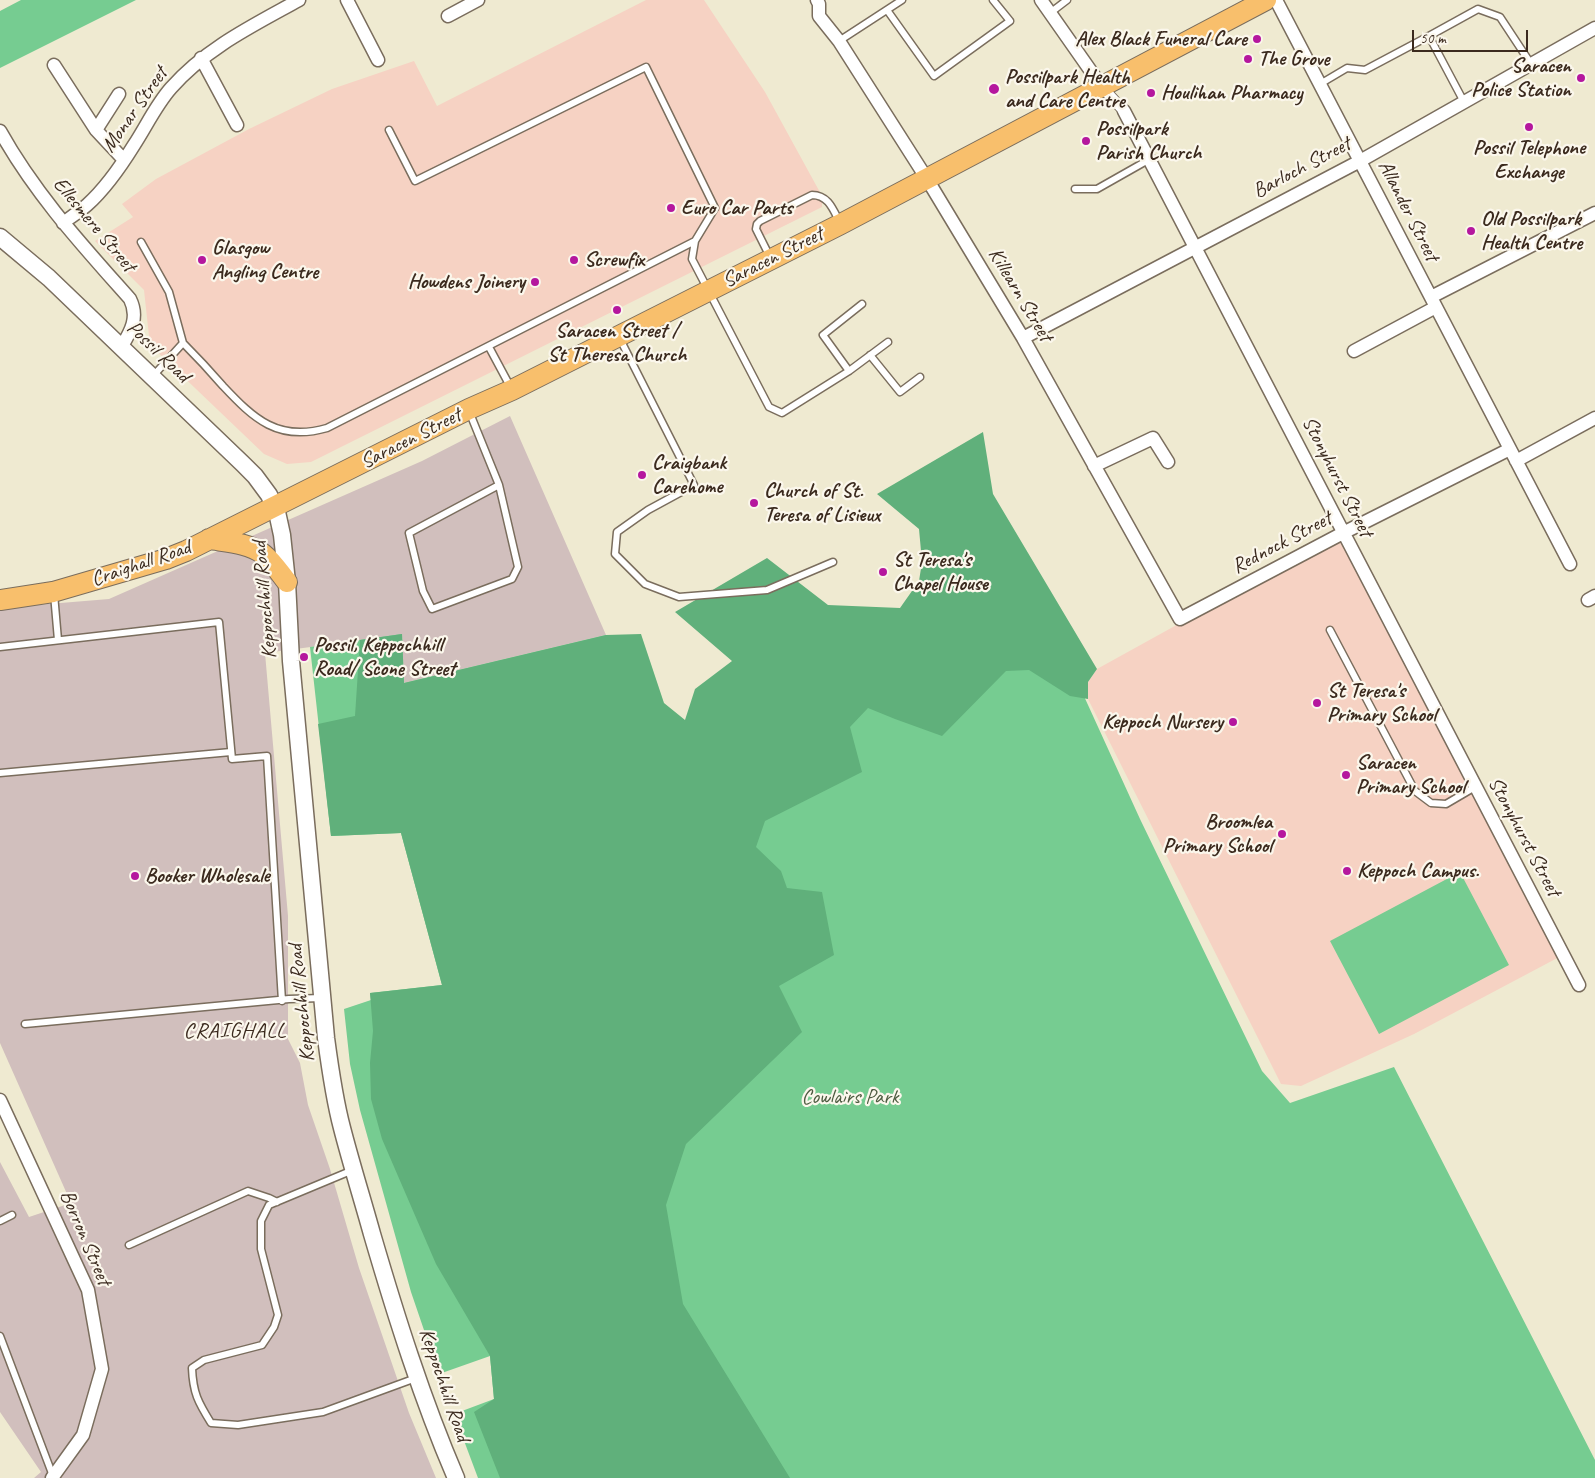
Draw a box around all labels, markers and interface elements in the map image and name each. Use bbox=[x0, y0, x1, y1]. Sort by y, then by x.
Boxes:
scale bar bbox=[1415, 20, 1531, 52]
place label: Alex Black Funeral Care bbox=[1075, 26, 1247, 52]
text: 50 m bbox=[1420, 29, 1446, 48]
marker: Alex Black Funeral Care bbox=[1251, 33, 1263, 45]
place label: The Grove bbox=[1258, 46, 1330, 72]
marker: The Grove bbox=[1242, 53, 1254, 65]
place label: Saracen Police Station bbox=[1471, 53, 1571, 103]
street label: Monar Street bbox=[96, 62, 174, 158]
place label: Possilpark Health and Care Centre bbox=[1005, 64, 1130, 114]
marker: Saracen Police Station bbox=[1575, 72, 1587, 84]
place label: Houlihan Pharmacy bbox=[1161, 80, 1302, 106]
marker: Possilpark Health and Care Centre bbox=[987, 82, 1001, 96]
marker: Houlihan Pharmacy bbox=[1145, 87, 1157, 99]
place label: Possilpark Parish Church bbox=[1096, 116, 1201, 166]
marker: Possil Telephone Exchange bbox=[1523, 121, 1535, 133]
street label: Barloch Street bbox=[1249, 132, 1355, 204]
marker: Possilpark Parish Church bbox=[1080, 135, 1092, 147]
place label: Possil Telephone Exchange bbox=[1473, 135, 1585, 185]
street label: Allander Street bbox=[1372, 156, 1444, 266]
street label: Ellesmere Street bbox=[47, 172, 141, 278]
place label: Euro Car Parts bbox=[681, 195, 792, 221]
marker: Euro Car Parts bbox=[665, 202, 677, 214]
place label: Old Possilpark Health Centre bbox=[1481, 206, 1582, 256]
street label: Saracen Street bbox=[718, 222, 828, 294]
marker: Old Possilpark Health Centre bbox=[1465, 225, 1477, 237]
place label: Glasgow Angling Centre bbox=[212, 235, 318, 285]
street label: Killearn Street bbox=[982, 244, 1058, 346]
place label: Screwfix bbox=[584, 247, 644, 273]
marker: Glasgow Angling Centre bbox=[196, 254, 208, 266]
marker: Screwfix bbox=[568, 254, 580, 266]
place label: Howdens Joinery bbox=[408, 269, 525, 295]
marker: Howdens Joinery bbox=[529, 276, 541, 288]
marker: Saracen Street / St Theresa Church bbox=[611, 304, 623, 316]
street label: Possil Road bbox=[121, 316, 195, 388]
place label: Saracen Street / St Theresa Church bbox=[548, 318, 686, 368]
street label: Saracen Street bbox=[356, 403, 466, 475]
street label: Stonyhurst Street bbox=[1296, 413, 1378, 541]
place label: Craigbank Carehome bbox=[652, 450, 726, 500]
marker: Craigbank Carehome bbox=[636, 469, 648, 481]
place label: Church of St. Teresa of Lisieux bbox=[764, 478, 880, 528]
marker: Church of St. Teresa of Lisieux bbox=[748, 497, 760, 509]
street label: Rednock Street bbox=[1228, 506, 1336, 580]
street label: Craighall Road bbox=[88, 535, 194, 593]
street label: Keppochhill Road bbox=[247, 540, 283, 660]
place label: St Teresa's Chapel House bbox=[893, 547, 988, 597]
marker: St Teresa's Chapel House bbox=[877, 566, 889, 578]
place label: Possil, Keppochhill Road/ Scone Street bbox=[314, 632, 455, 682]
marker: Possil, Keppochhill Road/ Scone Street bbox=[298, 651, 310, 663]
place label: St Teresa's Primary School bbox=[1327, 678, 1436, 728]
marker: St Teresa's Primary School bbox=[1311, 697, 1323, 709]
place label: Keppoch Nursery bbox=[1102, 709, 1223, 735]
marker: Keppoch Nursery bbox=[1227, 716, 1239, 728]
place label: Saracen Primary School bbox=[1356, 750, 1465, 800]
marker: Saracen Primary School bbox=[1340, 769, 1352, 781]
street label: Stonyhurst Street bbox=[1482, 773, 1566, 901]
place label: Broomlea Primary School bbox=[1163, 809, 1272, 859]
marker: Broomlea Primary School bbox=[1276, 828, 1288, 840]
place label: Keppoch Campus. bbox=[1357, 858, 1479, 884]
place label: Booker Wholesale bbox=[145, 863, 270, 889]
marker: Keppoch Campus. bbox=[1341, 865, 1353, 877]
marker: Booker Wholesale bbox=[129, 870, 141, 882]
street label: Keppochhill Road bbox=[283, 943, 321, 1063]
district label: CRAIGHALL bbox=[183, 1018, 287, 1044]
park label: Cowlairs Park bbox=[802, 1084, 898, 1110]
street label: Borron Street bbox=[54, 1187, 116, 1289]
street label: Keppochhill Road bbox=[413, 1325, 475, 1445]

